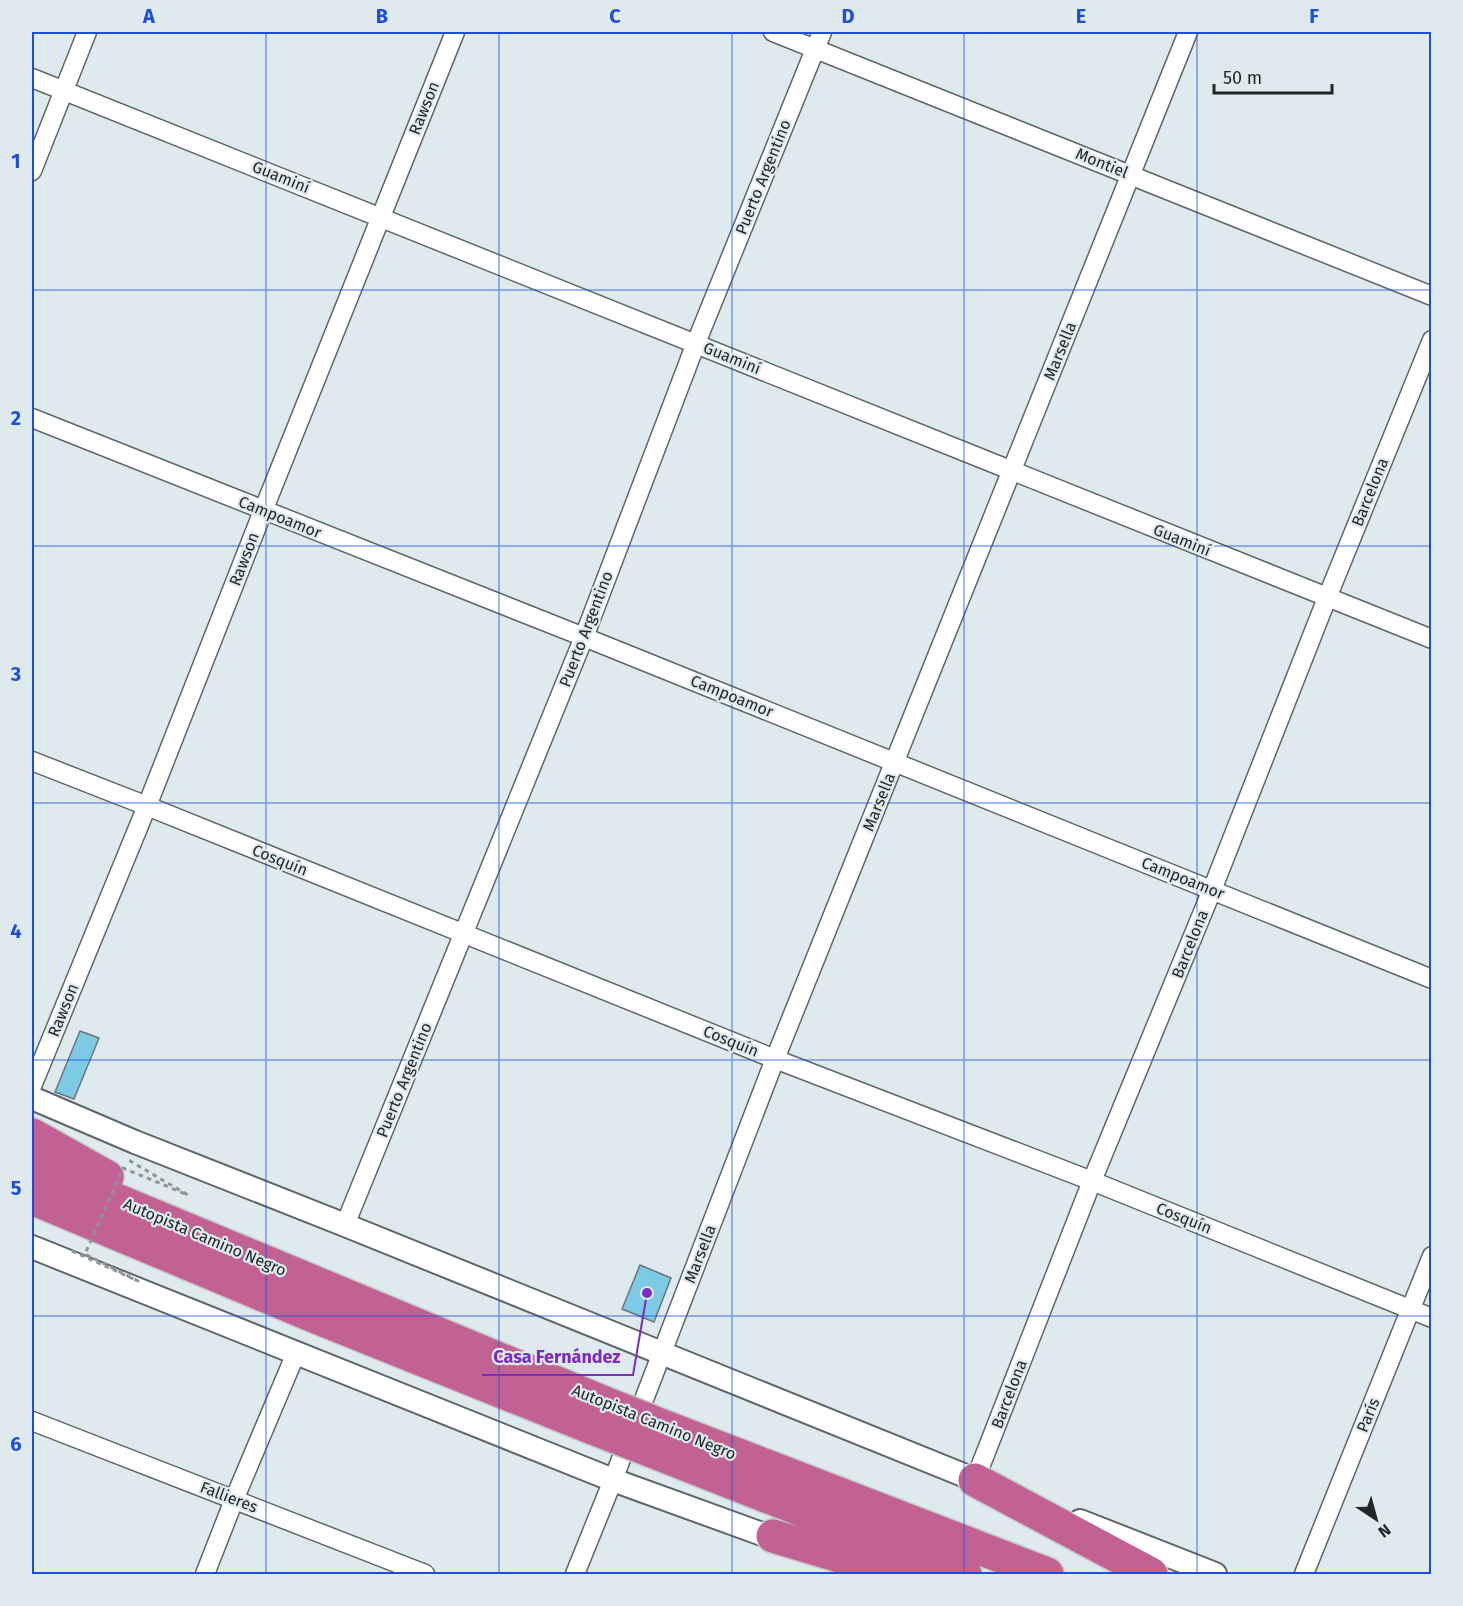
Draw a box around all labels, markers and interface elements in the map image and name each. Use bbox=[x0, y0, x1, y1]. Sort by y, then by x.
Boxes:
text: A bbox=[142, 4, 156, 28]
text: B bbox=[376, 4, 388, 28]
text: C bbox=[609, 4, 621, 28]
text: D bbox=[841, 4, 855, 28]
text: E bbox=[1076, 4, 1086, 28]
text: F bbox=[1309, 4, 1319, 28]
scale bar bbox=[1214, 57, 1332, 95]
text: 50 m bbox=[1223, 67, 1262, 89]
street label: Rawson bbox=[405, 79, 443, 137]
street label: Puerto Argentino bbox=[731, 117, 795, 237]
street label: Montiel bbox=[1073, 144, 1131, 182]
text: 1 bbox=[11, 149, 21, 173]
street label: Guaminí bbox=[250, 157, 313, 197]
street label: Marsella bbox=[1040, 319, 1080, 383]
street label: Guaminí bbox=[701, 338, 764, 378]
text: 2 bbox=[11, 406, 21, 430]
street label: Barcelona bbox=[1348, 455, 1392, 529]
street label: Campoamor bbox=[236, 492, 325, 543]
street label: Guaminí bbox=[1151, 520, 1214, 560]
street label: Rawson bbox=[225, 530, 263, 588]
street label: Puerto Argentino bbox=[555, 568, 617, 690]
text: 3 bbox=[10, 662, 21, 686]
street label: Campoamor bbox=[688, 671, 777, 722]
street label: Marsella bbox=[859, 770, 899, 834]
street label: Cosquín bbox=[249, 840, 311, 880]
street label: Campoamor bbox=[1139, 853, 1228, 904]
street label: Barcelona bbox=[1168, 907, 1212, 981]
text: 4 bbox=[10, 919, 22, 943]
street label: Rawson bbox=[44, 981, 82, 1039]
street label: Puerto Argentino bbox=[372, 1020, 436, 1140]
street label: Cosquín bbox=[700, 1021, 762, 1061]
text: 5 bbox=[11, 1176, 22, 1200]
street label: Autopista Camino Negro bbox=[121, 1194, 289, 1280]
street label: Cosquín bbox=[1153, 1198, 1215, 1238]
street label: Marsella bbox=[680, 1222, 720, 1286]
callout: Casa Fernández bbox=[482, 1339, 633, 1375]
text: Casa Fernández bbox=[493, 1346, 621, 1368]
street label: Barcelona bbox=[987, 1357, 1031, 1431]
street label: Autopista Camino Negro bbox=[569, 1380, 739, 1464]
street label: París bbox=[1353, 1395, 1383, 1435]
text: 6 bbox=[10, 1432, 22, 1456]
street label: Fallieres bbox=[198, 1477, 260, 1517]
north arrow bbox=[1346, 1489, 1406, 1549]
text: N bbox=[1375, 1520, 1394, 1542]

